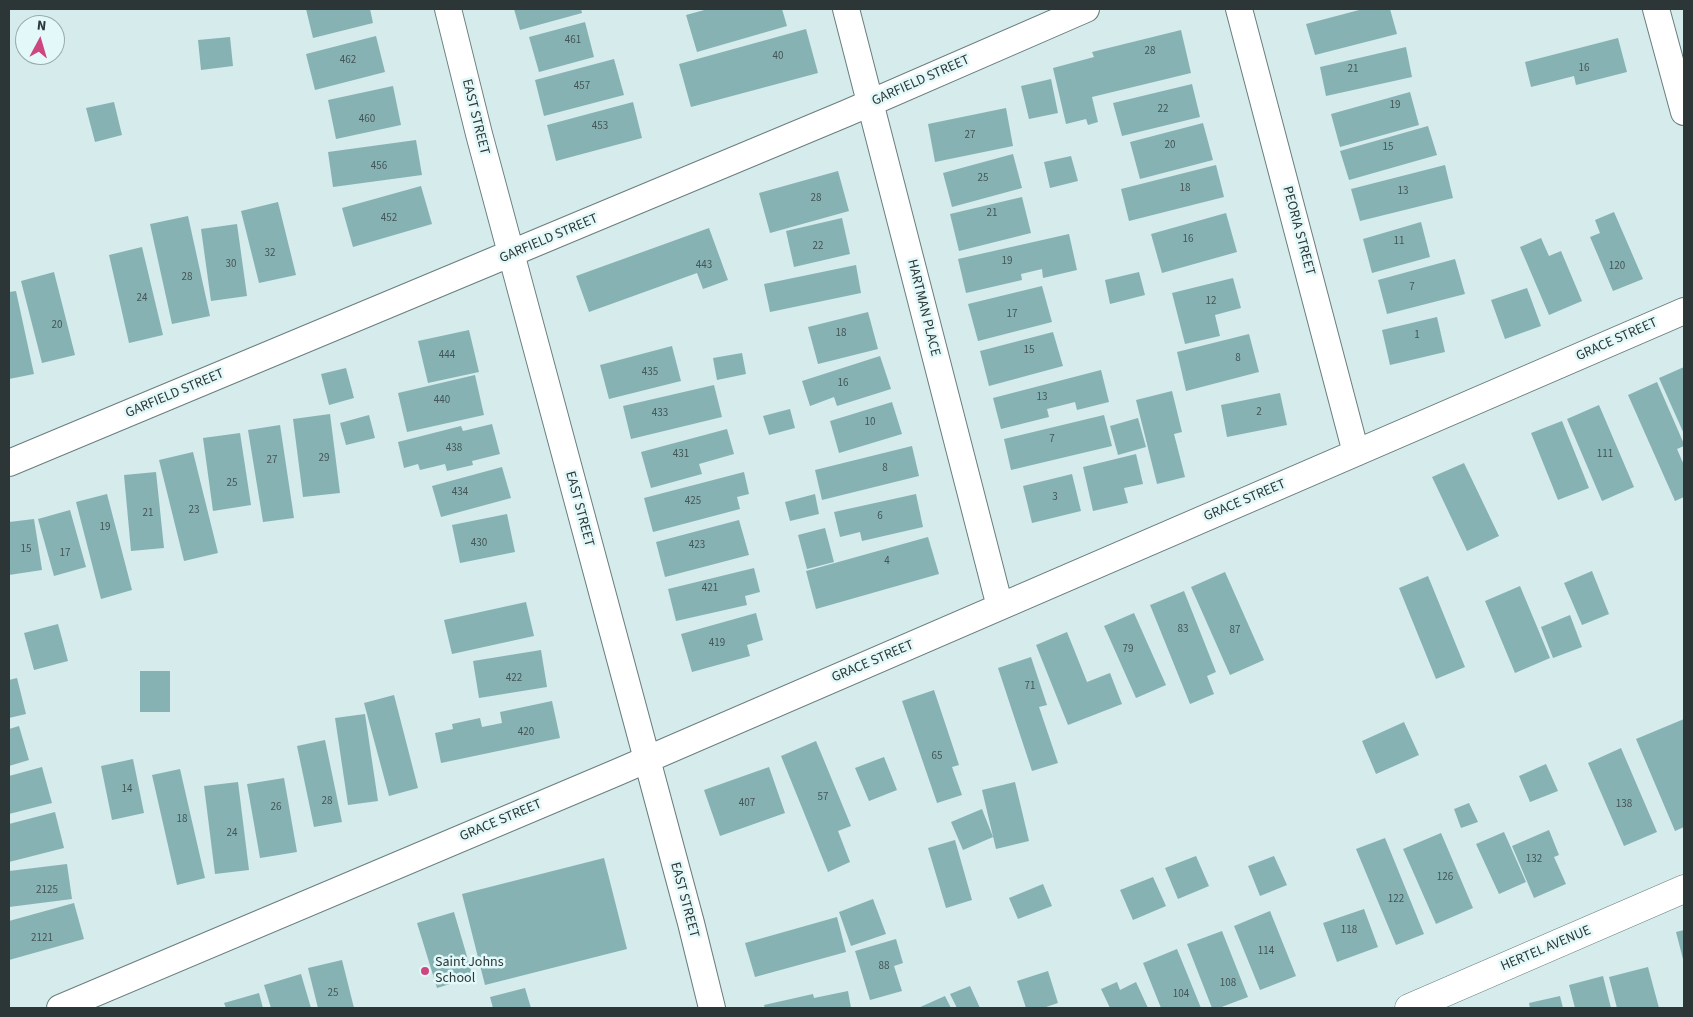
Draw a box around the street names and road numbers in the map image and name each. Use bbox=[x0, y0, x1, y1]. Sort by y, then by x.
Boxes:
street label: GARFIELD STREET bbox=[869, 52, 973, 110]
street label: EAST STREET bbox=[457, 77, 493, 157]
street label: PEORIA STREET bbox=[1278, 185, 1318, 277]
street label: GARFIELD STREET bbox=[497, 211, 601, 267]
street label: HARTMAN PLACE bbox=[903, 258, 943, 358]
street label: GRACE STREET bbox=[1574, 315, 1660, 365]
street label: GARFIELD STREET bbox=[123, 366, 227, 422]
street label: EAST STREET bbox=[561, 469, 597, 549]
street label: GRACE STREET bbox=[1202, 476, 1288, 526]
street label: GRACE STREET bbox=[830, 637, 916, 687]
street label: GRACE STREET bbox=[458, 796, 544, 846]
street label: EAST STREET bbox=[666, 860, 702, 940]
street label: HERTEL AVENUE bbox=[1498, 922, 1594, 976]

